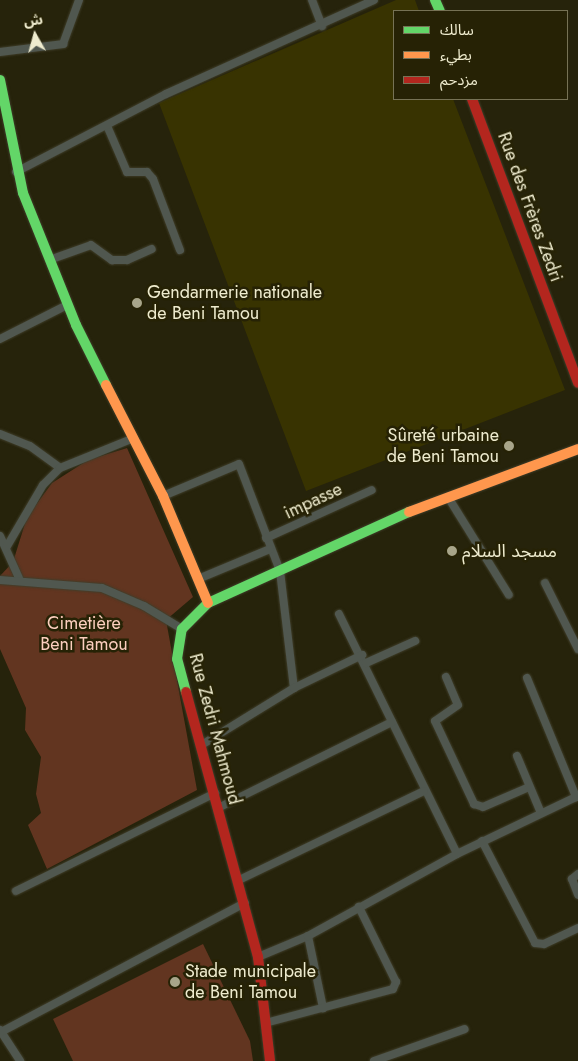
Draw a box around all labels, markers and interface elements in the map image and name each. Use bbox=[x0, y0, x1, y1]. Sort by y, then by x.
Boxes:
text: ش bbox=[22, 9, 44, 31]
north arrow bbox=[10, 10, 60, 60]
legend bbox=[393, 10, 568, 100]
text: سالك bbox=[440, 19, 474, 41]
text: بطيء bbox=[440, 44, 472, 66]
text: مزدحم bbox=[440, 69, 478, 91]
street label: Rue des Frères Zedri bbox=[493, 129, 567, 285]
place label: Gendarmerie nationale de Beni Tamou bbox=[147, 282, 322, 324]
marker: Gendarmerie nationale de Beni Tamou bbox=[131, 297, 143, 309]
place label: Sûreté urbaine de Beni Tamou bbox=[387, 425, 499, 468]
marker: Sûreté urbaine de Beni Tamou bbox=[503, 440, 515, 452]
street label: impasse bbox=[281, 478, 345, 524]
place label: مسجد السلام bbox=[462, 540, 557, 562]
marker: مسجد السلام bbox=[446, 545, 458, 557]
park label: Cimetière Beni Tamou bbox=[40, 613, 128, 656]
street label: Rue Zedri Mahmoud bbox=[184, 651, 246, 807]
place label: Stade municipale de Beni Tamou bbox=[185, 961, 316, 1004]
marker: Stade municipale de Beni Tamou bbox=[169, 976, 181, 988]

